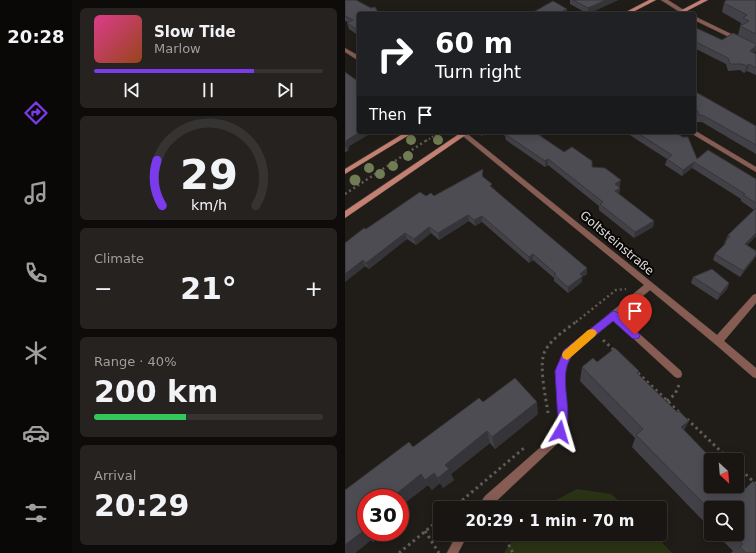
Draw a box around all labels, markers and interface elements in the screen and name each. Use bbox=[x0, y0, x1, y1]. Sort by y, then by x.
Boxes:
text: Slow Tide bbox=[154, 23, 236, 41]
text: 20:28 bbox=[7, 26, 65, 47]
text: 60 m bbox=[435, 27, 513, 60]
icon: right bbox=[369, 28, 421, 80]
text: Marlow bbox=[154, 41, 201, 56]
text: Turn right bbox=[435, 61, 521, 82]
icon: previous bbox=[121, 79, 143, 101]
icon: pause bbox=[197, 79, 219, 101]
icon: next bbox=[274, 79, 296, 101]
icon: directions bbox=[22, 99, 50, 127]
icon: arrive bbox=[414, 104, 436, 126]
text: Then bbox=[369, 106, 406, 124]
text: 29 bbox=[180, 150, 237, 199]
icon: music bbox=[22, 179, 50, 207]
text: km/h bbox=[190, 197, 227, 213]
street label: Goltsteinstraße bbox=[577, 208, 657, 278]
text: Climate bbox=[94, 251, 144, 266]
icon: phone bbox=[22, 259, 50, 287]
text: 21° bbox=[180, 271, 237, 306]
text: − bbox=[94, 276, 112, 301]
text: + bbox=[305, 276, 323, 301]
pin bbox=[618, 294, 652, 335]
icon: arrive bbox=[624, 300, 646, 322]
icon: climate bbox=[22, 339, 50, 367]
text: Range · 40% bbox=[94, 354, 177, 369]
text: 200 km bbox=[94, 374, 218, 409]
position arrow bbox=[539, 411, 581, 453]
icon: car bbox=[22, 419, 50, 447]
north arrow bbox=[704, 453, 744, 493]
map controls bbox=[704, 453, 744, 541]
text: Arrival bbox=[94, 468, 136, 483]
text: 20:29 bbox=[94, 488, 190, 523]
speed limit sign: 30 bbox=[357, 489, 409, 541]
icon: filters bbox=[22, 499, 50, 527]
button: search bbox=[704, 501, 744, 541]
text: 20:29 · 1 min · 70 m bbox=[466, 512, 634, 530]

